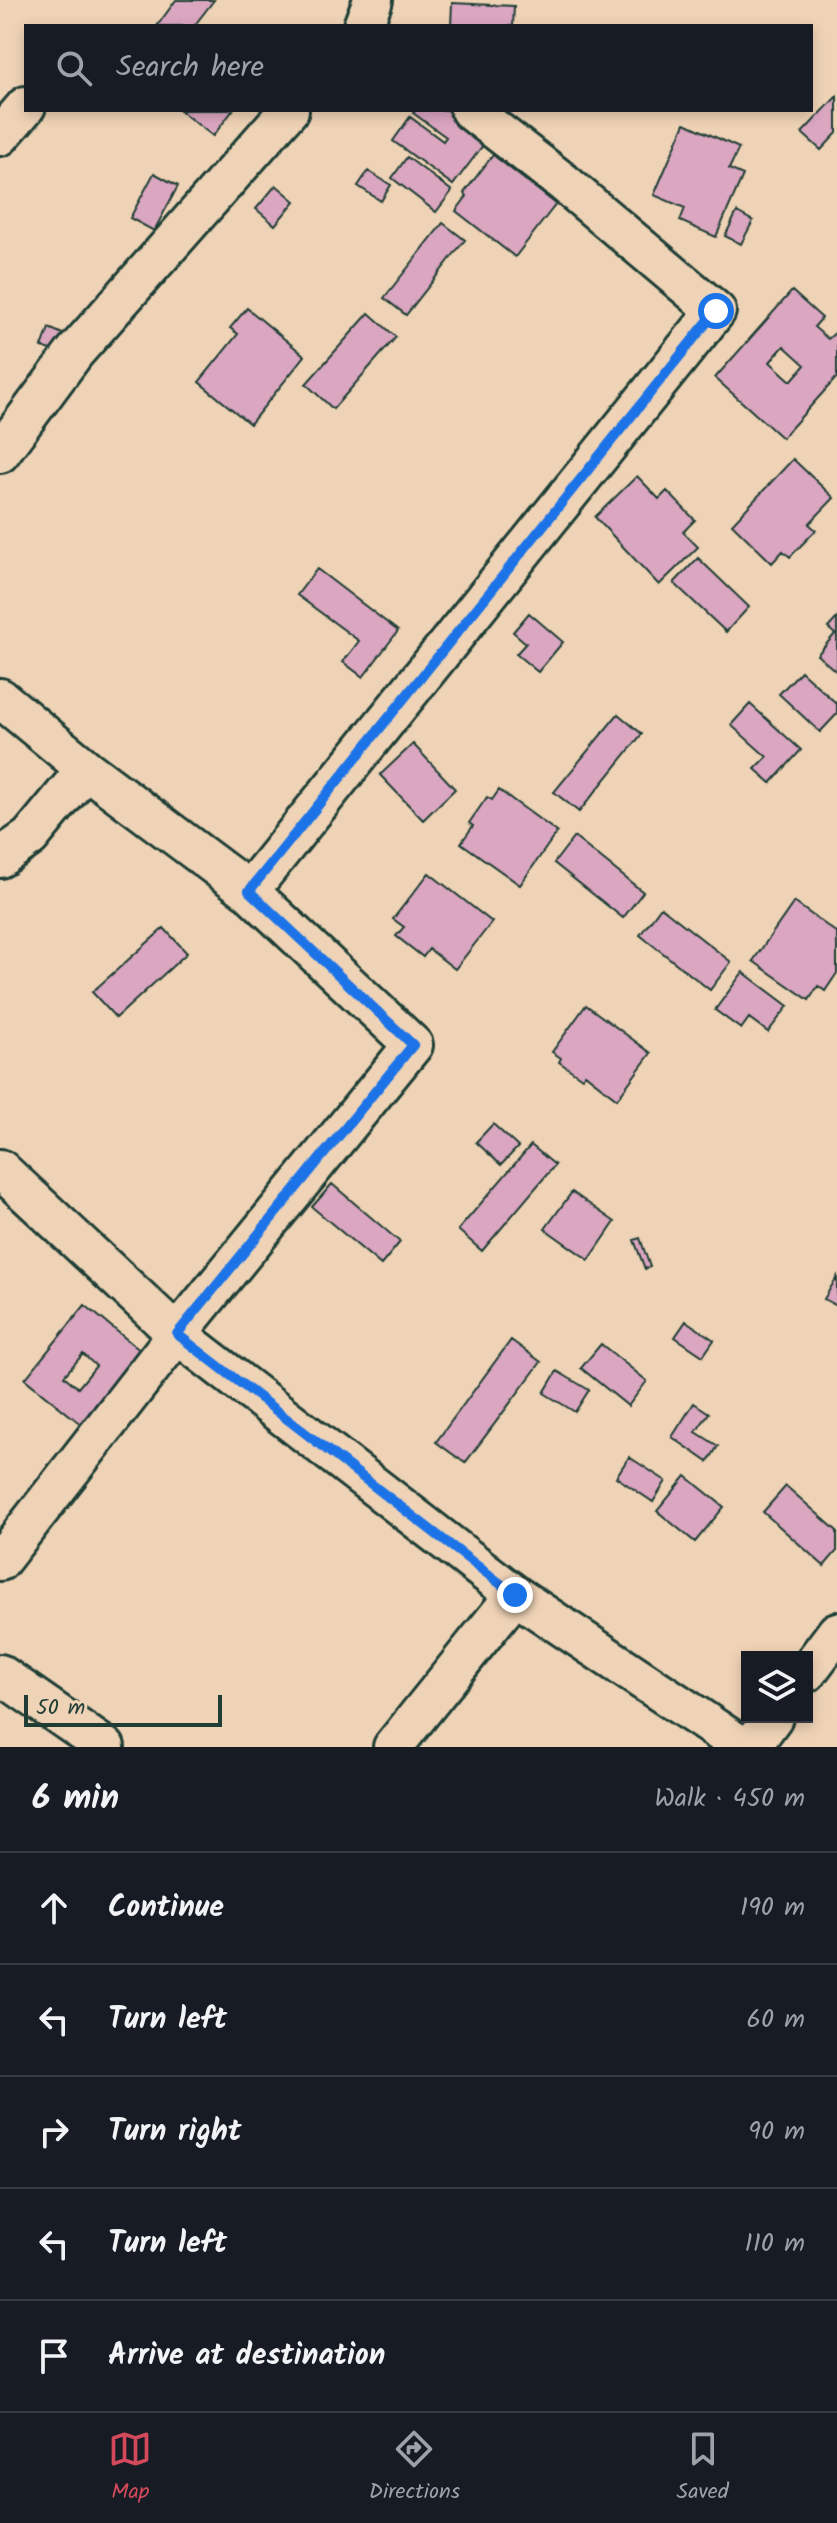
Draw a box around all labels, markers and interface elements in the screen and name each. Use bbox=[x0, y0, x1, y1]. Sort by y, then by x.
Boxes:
search box bbox=[24, 24, 813, 112]
text: Search here bbox=[116, 44, 264, 92]
icon: search bbox=[52, 46, 96, 90]
route start bbox=[698, 293, 734, 329]
route end bbox=[497, 1577, 533, 1613]
map controls bbox=[741, 1651, 813, 1723]
button: layers bbox=[741, 1651, 813, 1723]
scale bar bbox=[24, 1691, 222, 1727]
text: 50 m bbox=[36, 1691, 85, 1726]
text: 6 min bbox=[32, 1772, 119, 1826]
text: Walk · 450 m bbox=[654, 1778, 805, 1820]
text: Continue bbox=[108, 1884, 224, 1932]
icon: ahead bbox=[32, 1886, 76, 1930]
text: 190 m bbox=[740, 1887, 805, 1929]
text: Turn left bbox=[108, 1996, 227, 2044]
icon: left bbox=[32, 1998, 76, 2042]
text: 60 m bbox=[746, 1999, 805, 2041]
text: Turn right bbox=[108, 2108, 241, 2156]
icon: right bbox=[32, 2110, 76, 2154]
text: 90 m bbox=[748, 2111, 805, 2153]
text: Turn left bbox=[108, 2220, 227, 2268]
icon: left bbox=[32, 2222, 76, 2266]
text: 110 m bbox=[745, 2223, 805, 2265]
text: Arrive at destination bbox=[108, 2332, 385, 2380]
icon: arrive bbox=[32, 2334, 76, 2378]
tab: Map bbox=[108, 2427, 152, 2510]
tab: Directions bbox=[369, 2427, 460, 2510]
tab: Saved bbox=[677, 2427, 729, 2510]

